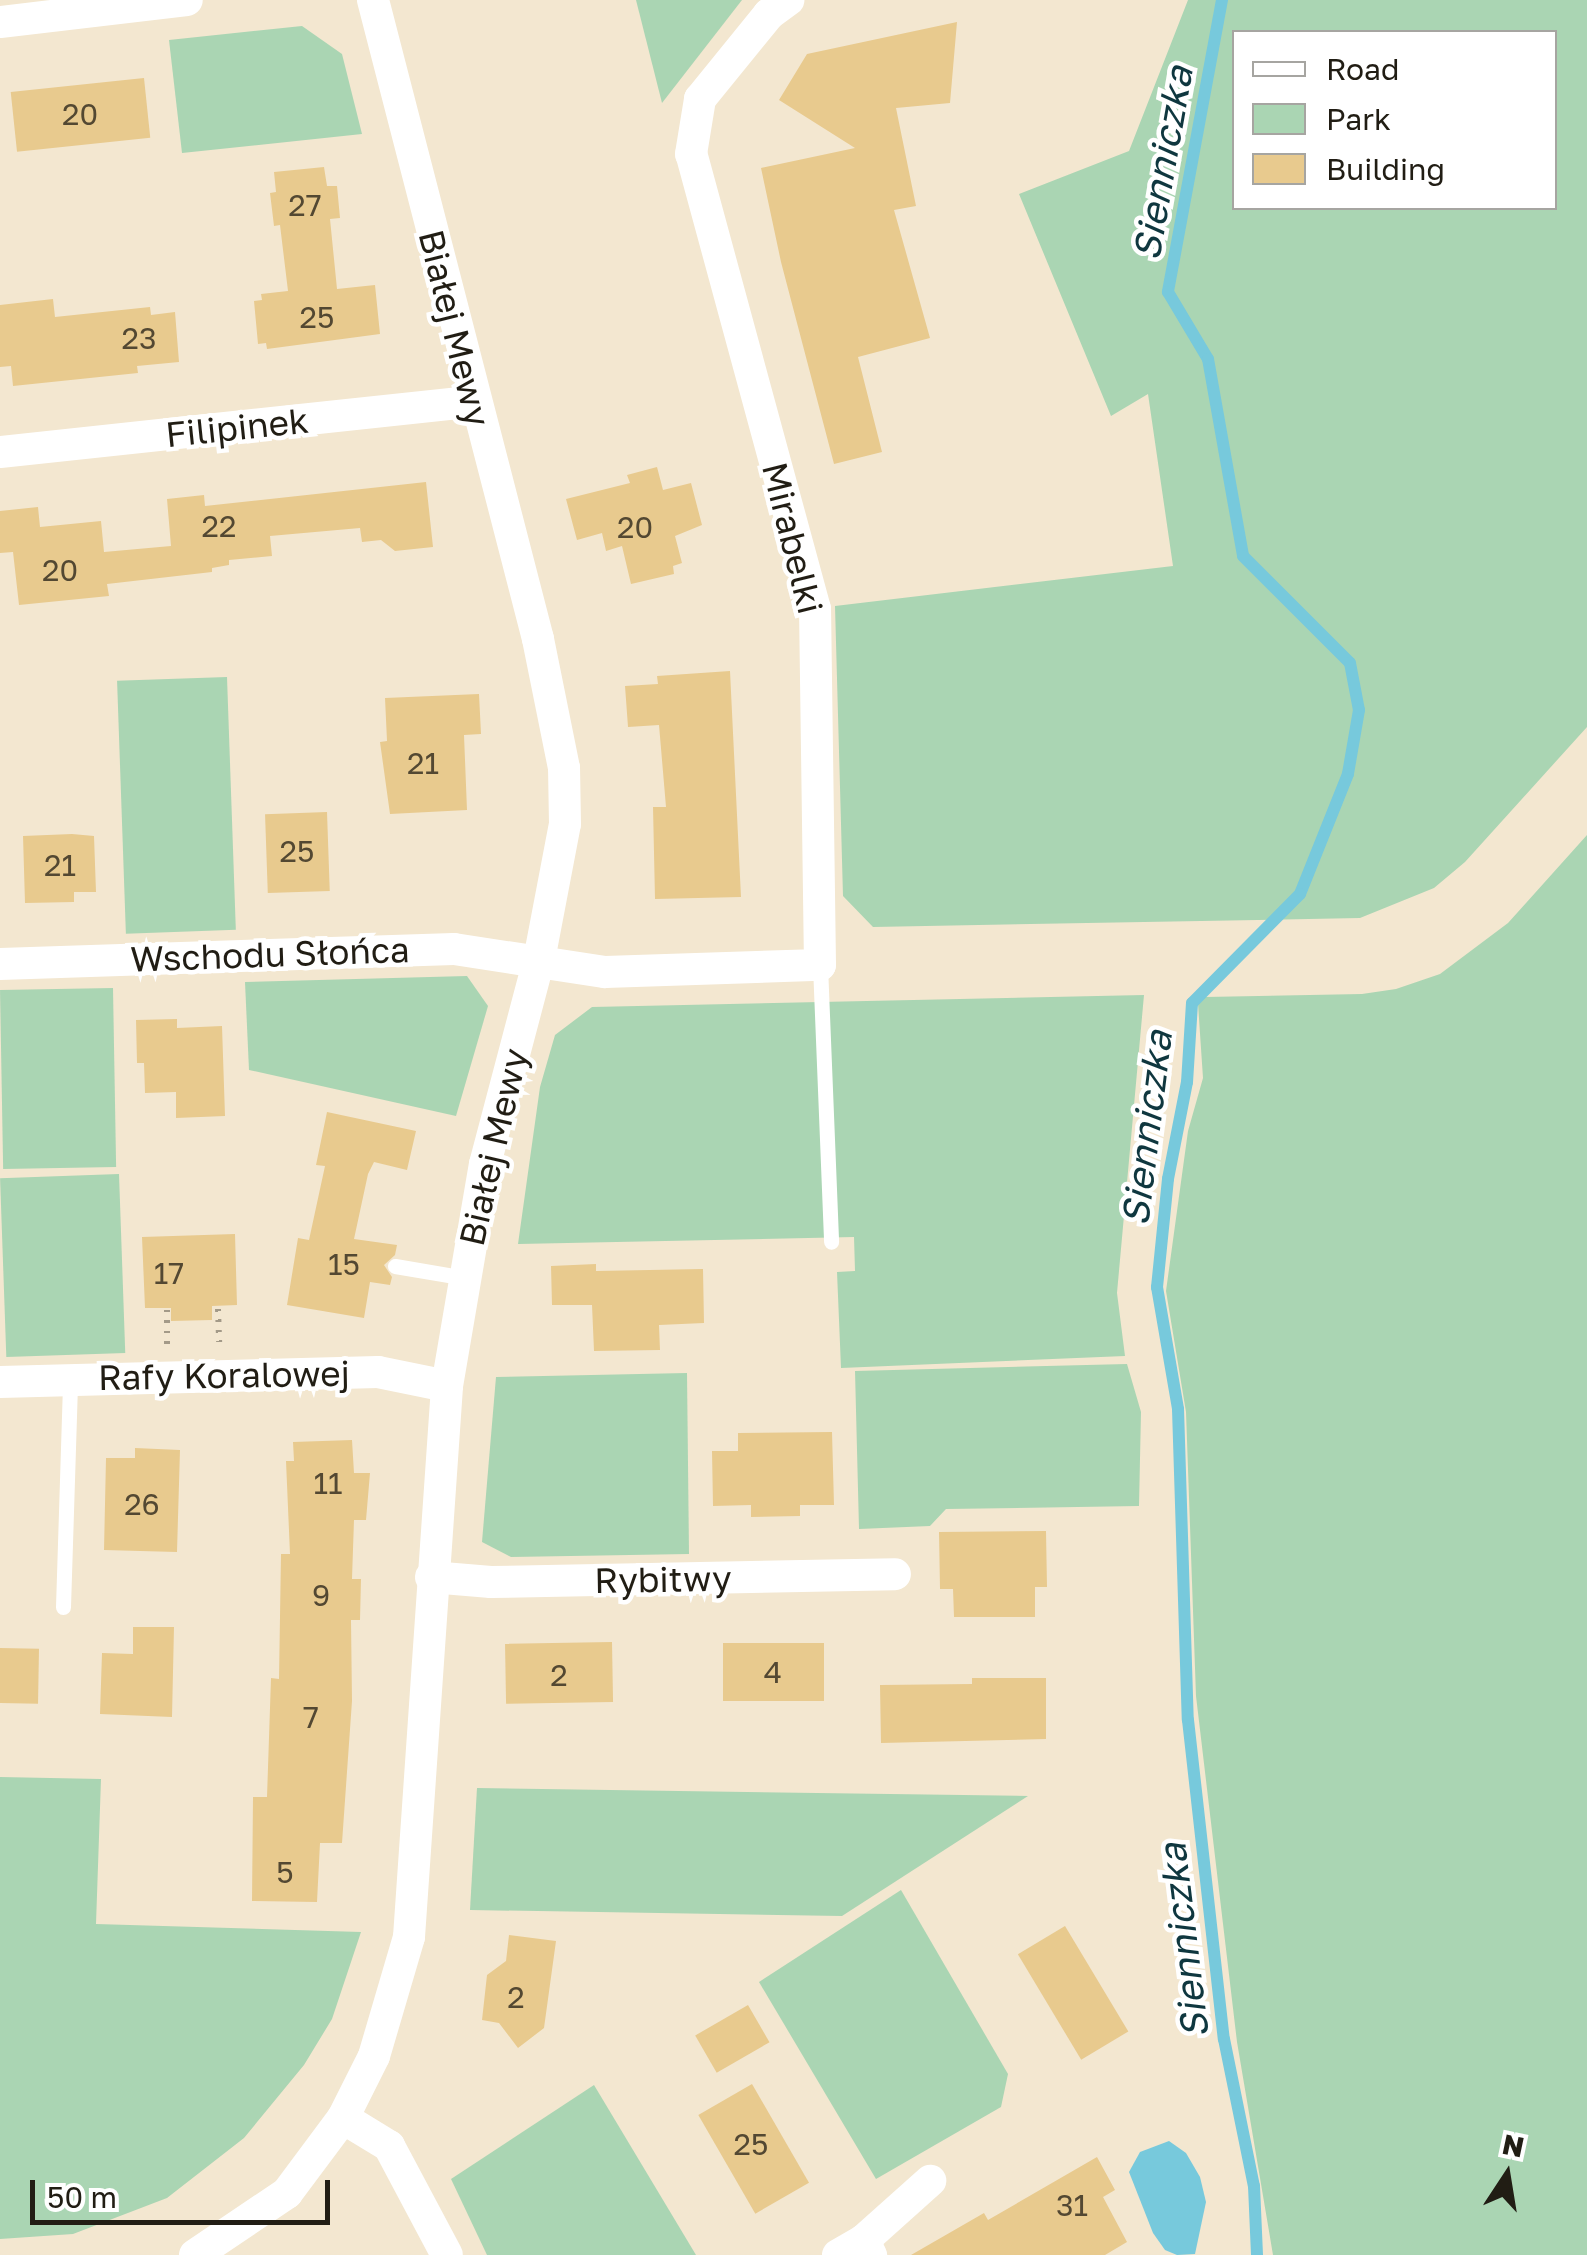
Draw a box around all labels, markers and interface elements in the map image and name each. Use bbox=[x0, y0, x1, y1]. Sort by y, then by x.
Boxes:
legend bbox=[1232, 30, 1557, 210]
text: Road bbox=[1326, 51, 1400, 87]
water label: Sienniczka bbox=[1123, 62, 1201, 264]
house number: 20 bbox=[62, 96, 98, 132]
text: Park bbox=[1326, 101, 1391, 137]
text: Building bbox=[1326, 151, 1445, 187]
house number: 27 bbox=[288, 187, 322, 223]
street label: Białej Mewy bbox=[410, 225, 500, 431]
house number: 25 bbox=[300, 299, 334, 335]
house number: 23 bbox=[122, 320, 156, 356]
street label: Filipinek bbox=[164, 399, 310, 455]
street label: Mirabelki bbox=[754, 458, 832, 618]
house number: 22 bbox=[202, 508, 236, 544]
house number: 20 bbox=[617, 509, 653, 545]
house number: 20 bbox=[42, 552, 78, 588]
house number: 21 bbox=[407, 745, 439, 781]
house number: 25 bbox=[280, 833, 314, 869]
house number: 21 bbox=[44, 847, 76, 883]
street label: Wschodu Słońca bbox=[130, 928, 410, 980]
water label: Sienniczka bbox=[1111, 1028, 1181, 1228]
street label: Białej Mewy bbox=[450, 1044, 536, 1250]
house number: 15 bbox=[328, 1246, 360, 1282]
house number: 17 bbox=[154, 1255, 184, 1291]
street label: Rafy Koralowej bbox=[98, 1352, 350, 1398]
house number: 11 bbox=[313, 1465, 343, 1501]
house number: 26 bbox=[124, 1486, 160, 1522]
street label: Rybitwy bbox=[594, 1557, 732, 1601]
house number: 9 bbox=[312, 1577, 330, 1613]
house number: 4 bbox=[764, 1654, 782, 1690]
house number: 2 bbox=[550, 1657, 568, 1693]
house number: 7 bbox=[303, 1699, 319, 1735]
water label: Sienniczka bbox=[1148, 1841, 1218, 2041]
house number: 5 bbox=[276, 1854, 294, 1890]
house number: 2 bbox=[507, 1979, 525, 2015]
north arrow bbox=[1457, 2125, 1557, 2225]
house number: 25 bbox=[734, 2126, 768, 2162]
text: N bbox=[1500, 2127, 1527, 2164]
scale bar bbox=[35, 2160, 335, 2222]
text: 50 m bbox=[47, 2179, 117, 2215]
house number: 31 bbox=[1056, 2187, 1088, 2223]

